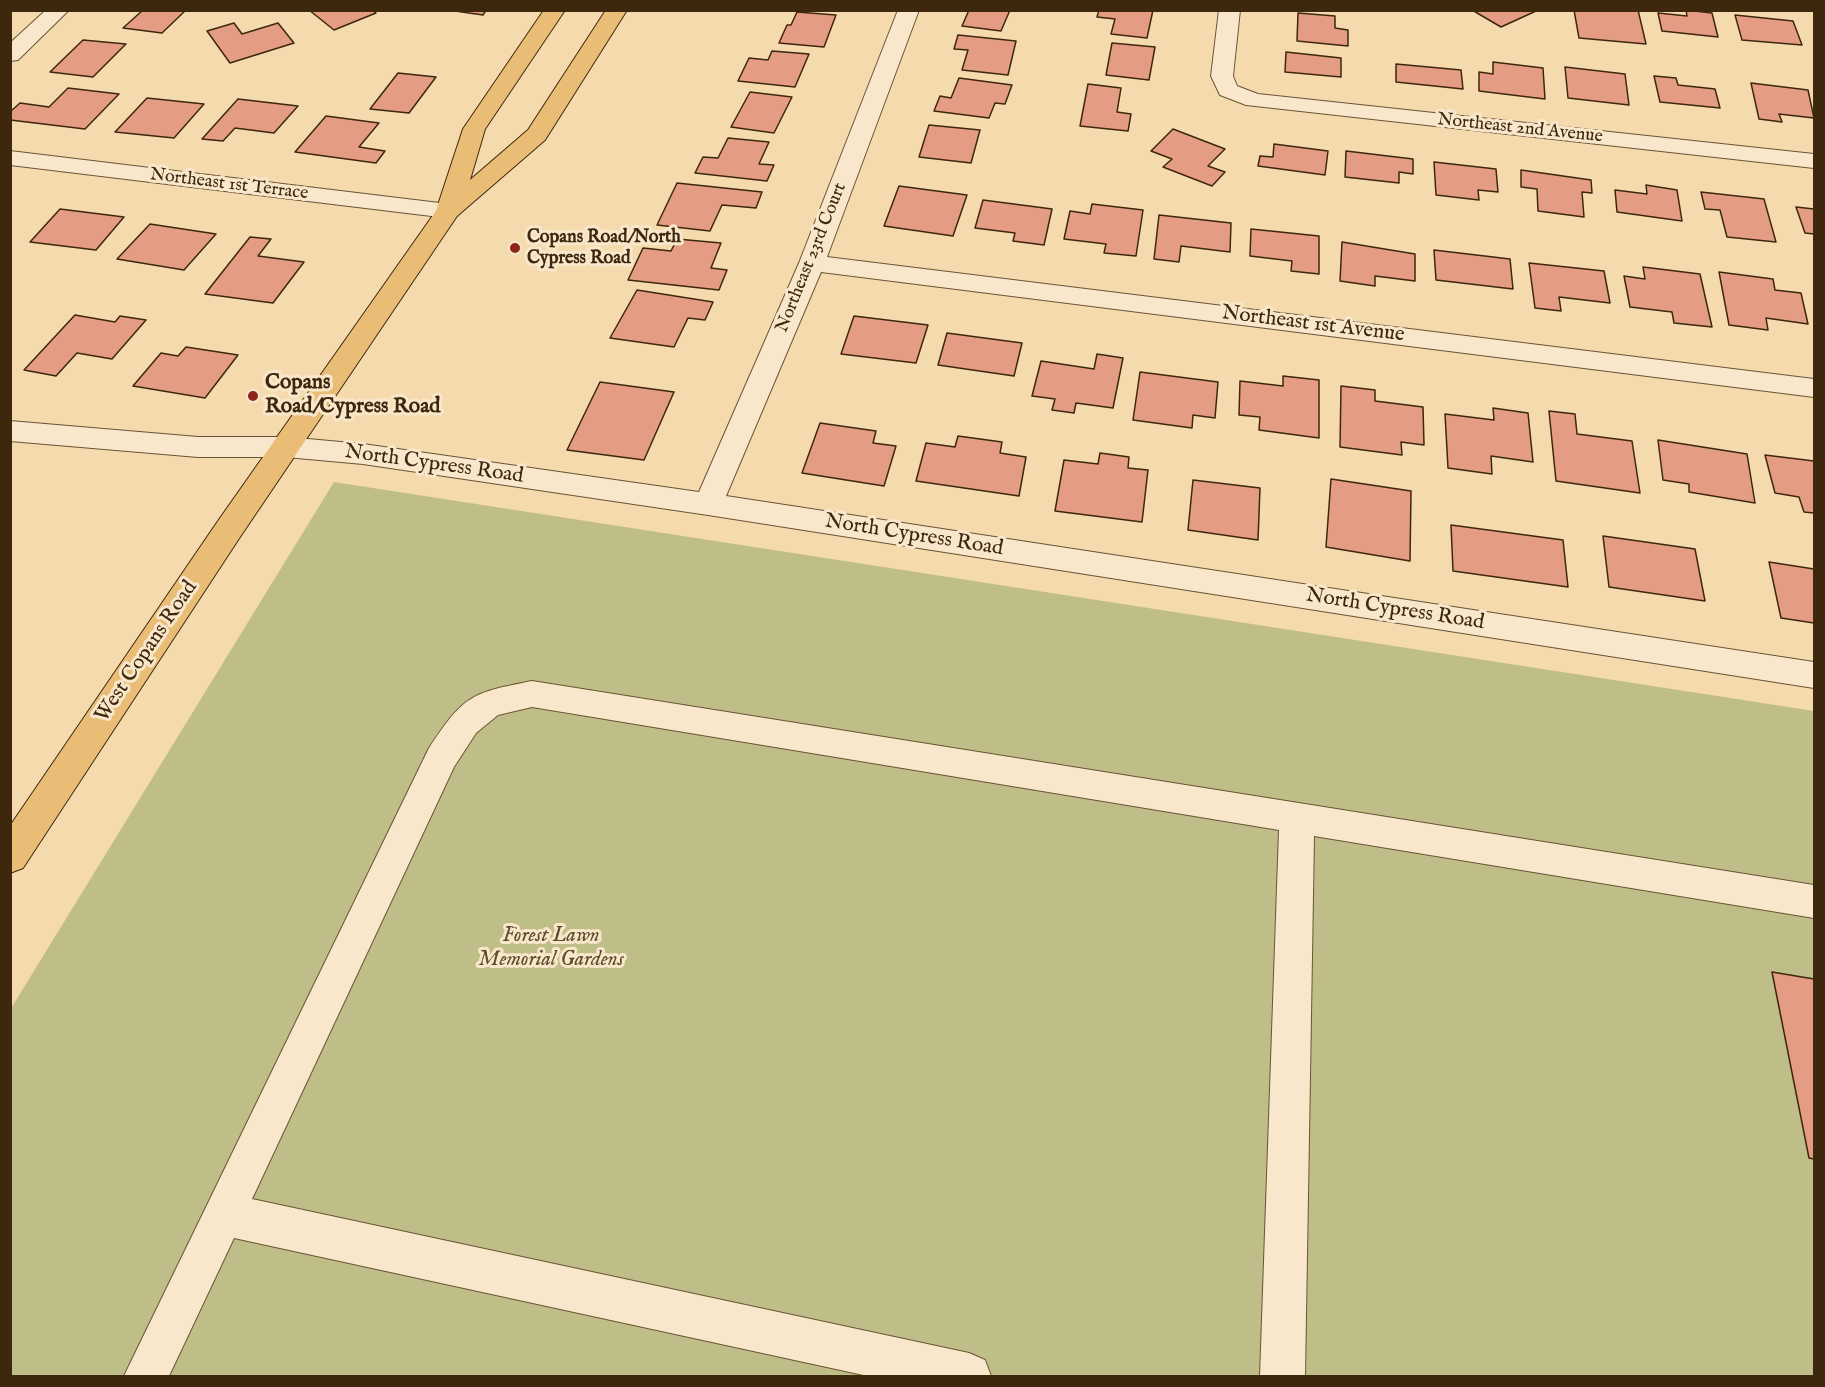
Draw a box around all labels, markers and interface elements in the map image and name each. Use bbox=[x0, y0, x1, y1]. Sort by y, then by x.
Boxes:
street label: Northeast 2nd Avenue bbox=[1436, 110, 1604, 148]
street label: Northeast 1st Terrace bbox=[149, 165, 309, 205]
street label: Northeast 23rd Court bbox=[772, 180, 852, 336]
place label: Copans Road/North Cypress Road bbox=[527, 227, 681, 270]
marker: Copans Road/North Cypress Road bbox=[508, 241, 522, 255]
street label: Northeast 1st Avenue bbox=[1220, 301, 1406, 349]
place label: Copans Road/Cypress Road bbox=[265, 371, 440, 421]
marker: Copans Road/Cypress Road bbox=[246, 389, 260, 403]
street label: North Cypress Road bbox=[343, 440, 525, 490]
street label: North Cypress Road bbox=[823, 509, 1005, 563]
street label: West Copans Road bbox=[90, 576, 204, 728]
street label: North Cypress Road bbox=[1304, 583, 1486, 637]
park label: Forest Lawn Memorial Gardens bbox=[478, 924, 624, 974]

